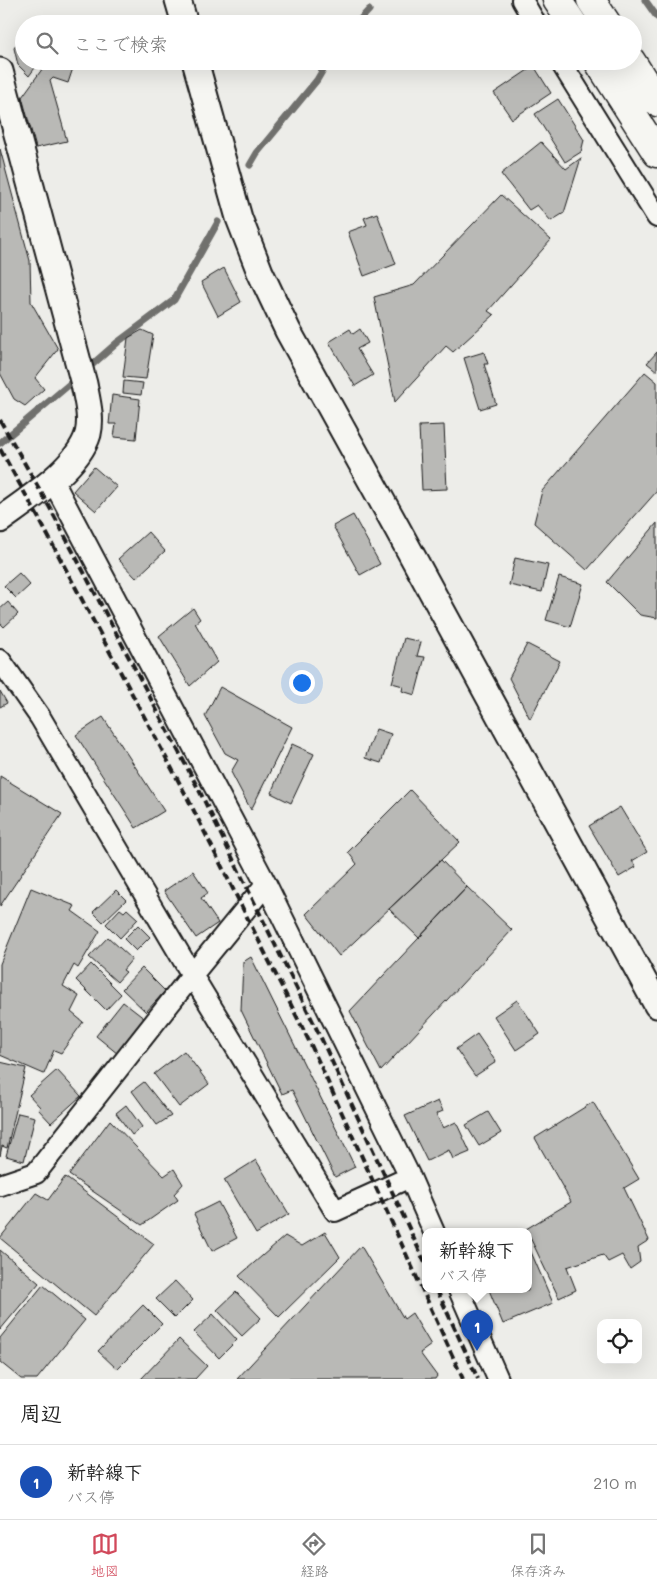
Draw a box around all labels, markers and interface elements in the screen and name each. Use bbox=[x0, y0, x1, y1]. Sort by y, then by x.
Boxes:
search box bbox=[15, 15, 642, 70]
icon: search bbox=[33, 29, 61, 57]
text: ここで検索 bbox=[73, 31, 168, 56]
your location bbox=[289, 670, 315, 696]
popup bbox=[422, 1228, 532, 1293]
text: 新幹線下 bbox=[439, 1237, 515, 1262]
text: バス停 bbox=[439, 1264, 487, 1285]
pin: 1 bbox=[461, 1310, 493, 1351]
map controls bbox=[597, 1319, 642, 1364]
button: locate bbox=[597, 1319, 642, 1364]
text: 周辺 bbox=[20, 1399, 62, 1426]
text: 新幹線下 bbox=[67, 1459, 143, 1484]
text: 1 bbox=[32, 1472, 40, 1493]
text: 210 m bbox=[593, 1472, 637, 1493]
text: バス停 bbox=[67, 1486, 115, 1507]
tab: 地図 bbox=[91, 1530, 119, 1580]
tab: 経路 bbox=[300, 1530, 328, 1580]
tab: 保存済み bbox=[510, 1530, 566, 1580]

